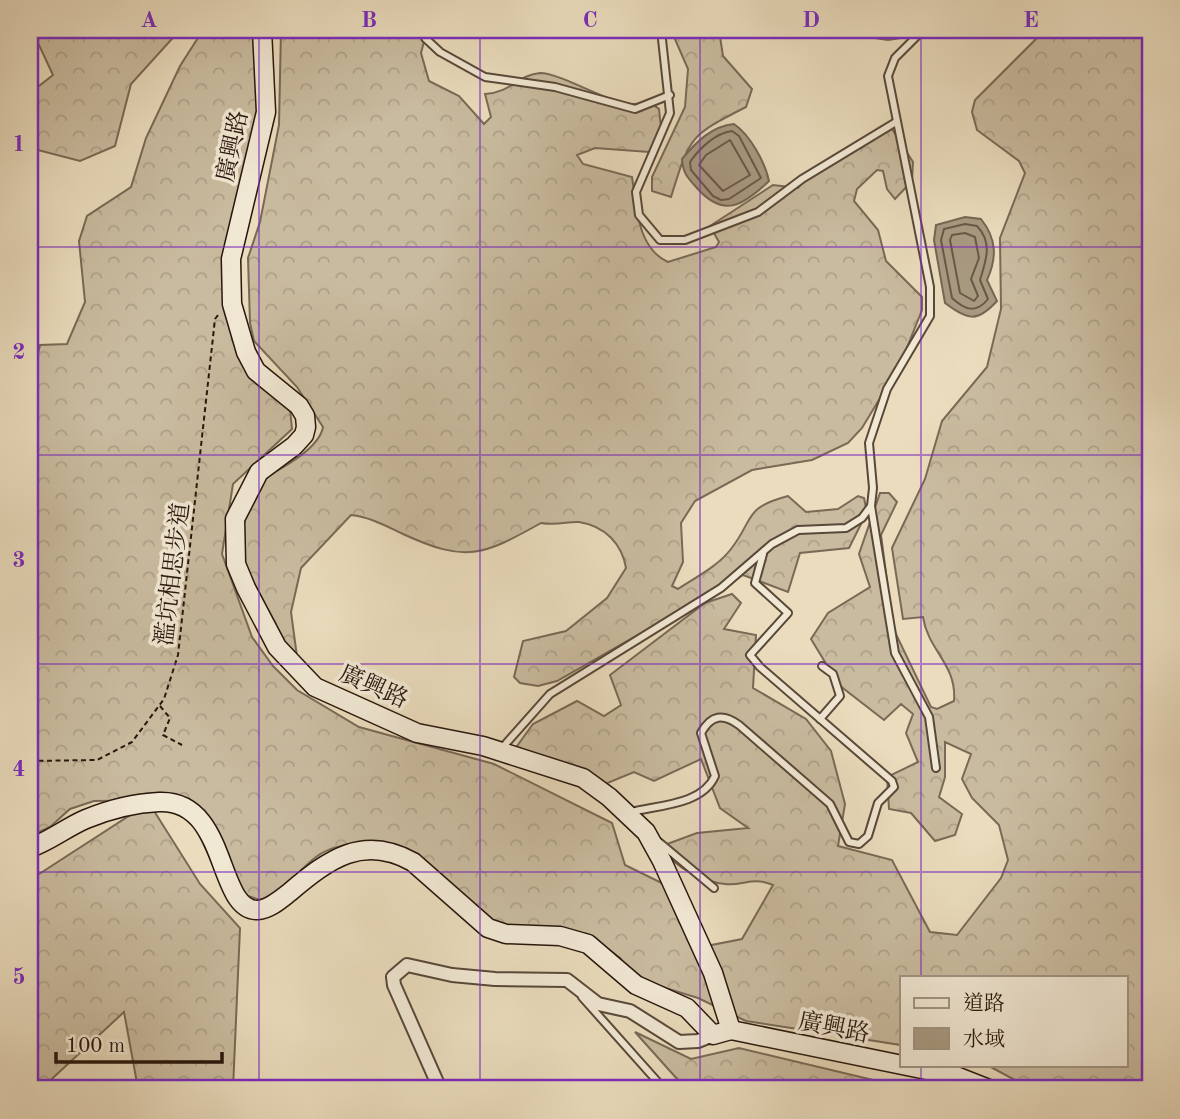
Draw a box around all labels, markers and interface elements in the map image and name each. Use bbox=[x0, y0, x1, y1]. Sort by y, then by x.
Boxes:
text: A bbox=[140, 9, 158, 32]
text: B bbox=[361, 9, 377, 32]
text: C bbox=[582, 9, 598, 32]
text: D bbox=[802, 9, 820, 32]
text: E bbox=[1023, 9, 1039, 32]
street label: 廣興路 bbox=[212, 108, 253, 184]
text: 1 bbox=[12, 133, 26, 156]
text: 2 bbox=[12, 341, 26, 364]
street label: 濫坑相思步道 bbox=[150, 501, 195, 647]
text: 3 bbox=[12, 549, 26, 572]
street label: 廣興路 bbox=[335, 659, 412, 713]
text: 4 bbox=[12, 758, 26, 781]
text: 5 bbox=[12, 966, 26, 989]
legend bbox=[900, 976, 1128, 1066]
text: 道路 bbox=[963, 992, 1005, 1015]
street label: 廣興路 bbox=[796, 1007, 872, 1048]
scale bar bbox=[56, 1021, 222, 1065]
text: 水域 bbox=[963, 1028, 1005, 1051]
text: 100 m bbox=[66, 1036, 125, 1057]

